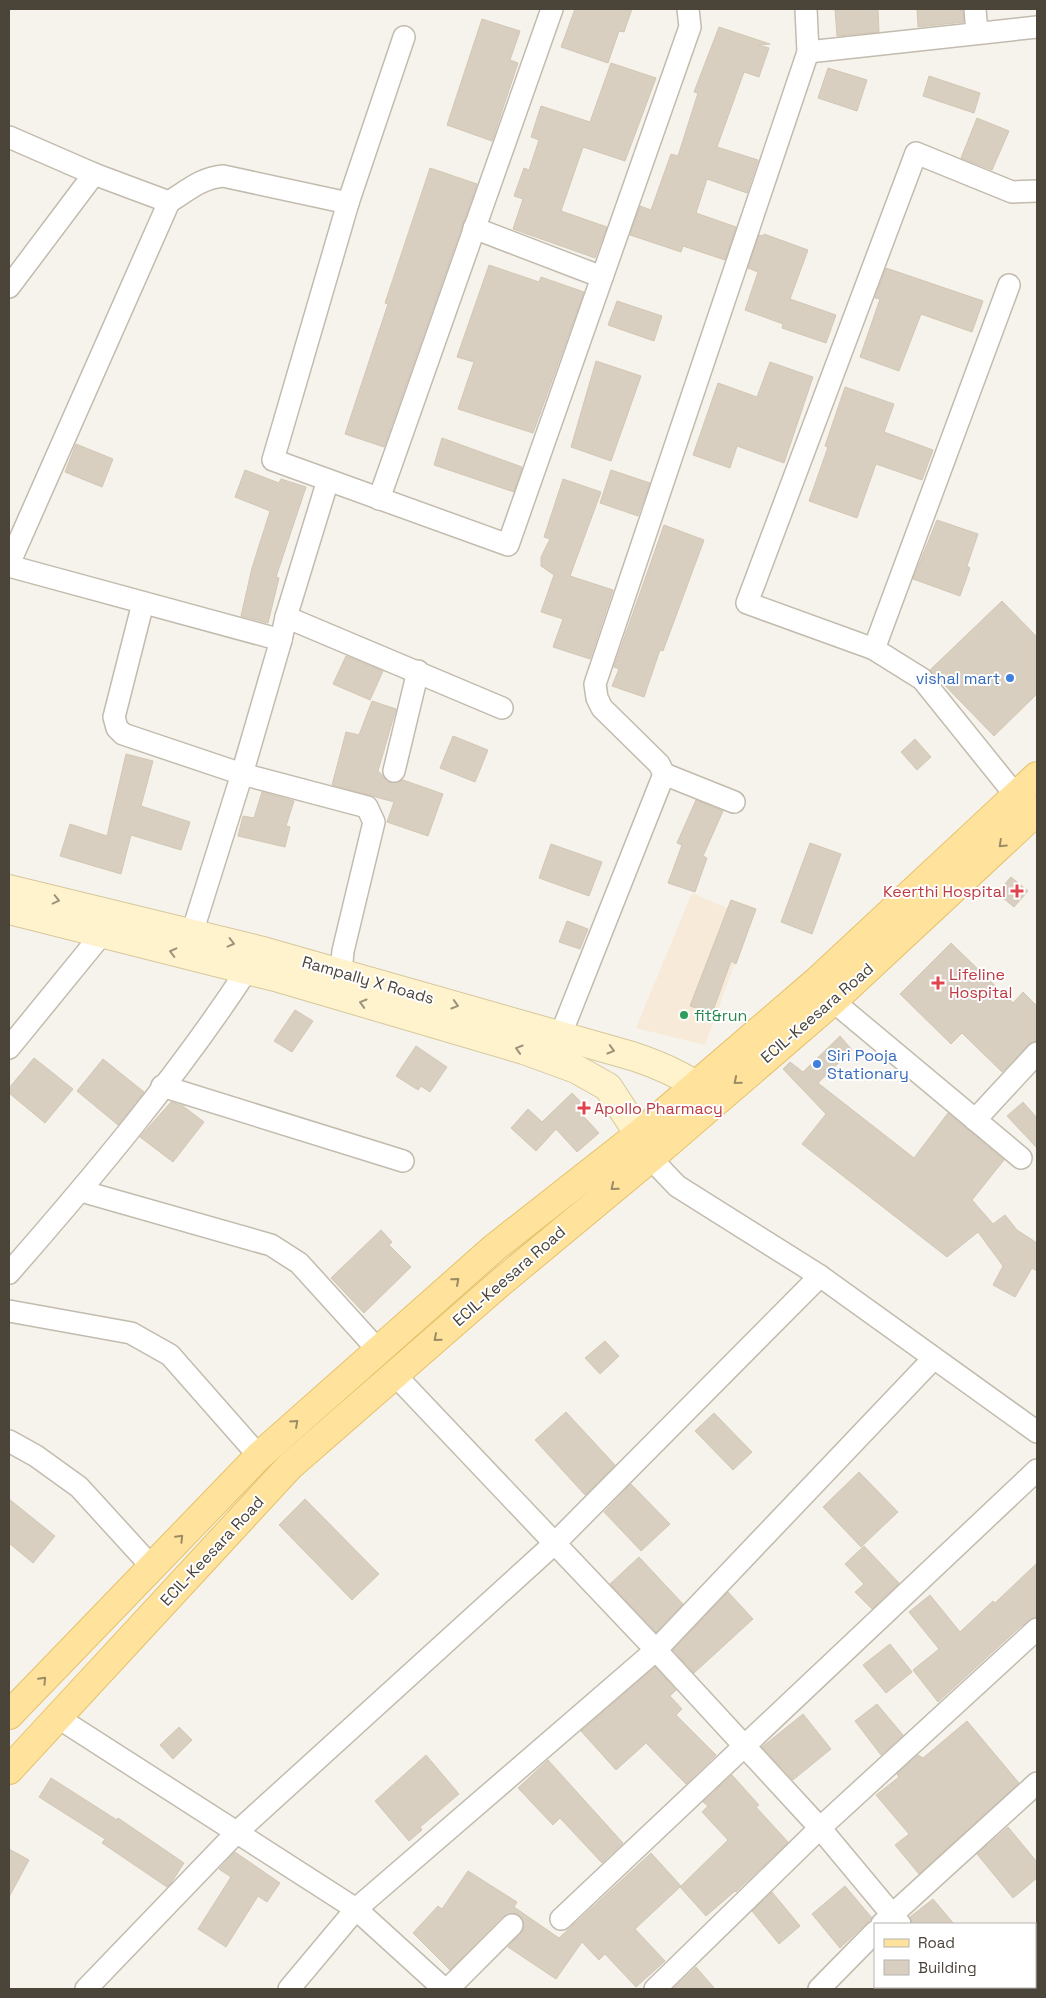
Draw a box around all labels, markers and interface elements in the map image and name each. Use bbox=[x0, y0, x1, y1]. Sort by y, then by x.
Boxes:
place label: vishal mart bbox=[916, 668, 1000, 689]
marker: vishal mart bbox=[1004, 672, 1016, 684]
one-way arrow bbox=[998, 838, 1007, 847]
place label: Keerthi Hospital bbox=[883, 881, 1006, 902]
marker: Keerthi Hospital bbox=[1010, 884, 1024, 898]
one-way arrow bbox=[52, 894, 61, 905]
one-way arrow bbox=[227, 937, 236, 948]
one-way arrow bbox=[168, 947, 177, 958]
street label: Rampally X Roads bbox=[300, 951, 436, 1009]
street label: ECIL-Keesara Road bbox=[756, 958, 878, 1068]
place label: Lifeline Hospital bbox=[949, 964, 1012, 1003]
marker: Lifeline Hospital bbox=[931, 976, 945, 990]
one-way arrow bbox=[359, 998, 368, 1009]
one-way arrow bbox=[451, 999, 459, 1010]
place label: fit&run bbox=[694, 1005, 747, 1026]
marker: fit&run bbox=[678, 1009, 690, 1021]
one-way arrow bbox=[516, 1044, 524, 1054]
one-way arrow bbox=[607, 1044, 615, 1054]
place label: Siri Pooja Stationary bbox=[827, 1045, 909, 1084]
marker: Siri Pooja Stationary bbox=[811, 1058, 823, 1070]
one-way arrow bbox=[734, 1076, 743, 1085]
place label: Apollo Pharmacy bbox=[594, 1098, 723, 1119]
marker: Apollo Pharmacy bbox=[578, 1102, 590, 1114]
one-way arrow bbox=[611, 1181, 620, 1189]
street label: ECIL-Keesara Road bbox=[448, 1221, 570, 1331]
one-way arrow bbox=[451, 1278, 460, 1287]
one-way arrow bbox=[434, 1332, 443, 1341]
one-way arrow bbox=[290, 1420, 299, 1429]
street label: ECIL-Keesara Road bbox=[156, 1492, 268, 1610]
one-way arrow bbox=[174, 1535, 183, 1544]
one-way arrow bbox=[37, 1677, 46, 1686]
legend bbox=[874, 1923, 1036, 1988]
text: Road bbox=[918, 1933, 955, 1952]
text: Building bbox=[918, 1958, 977, 1977]

